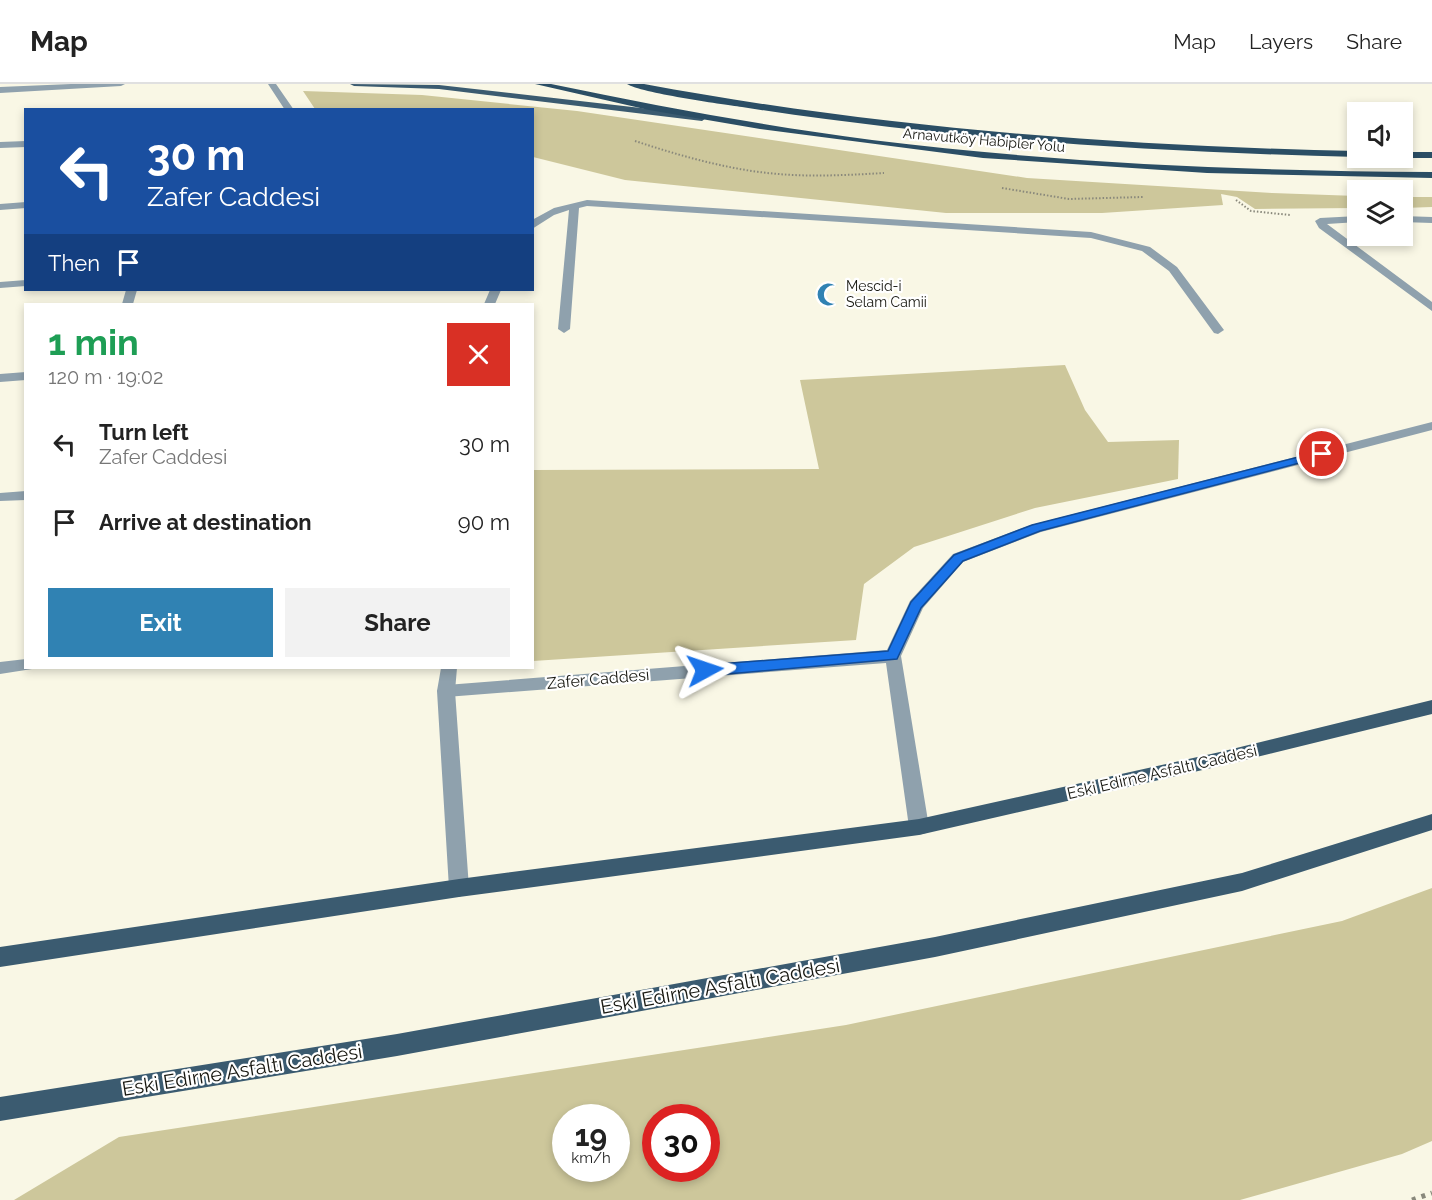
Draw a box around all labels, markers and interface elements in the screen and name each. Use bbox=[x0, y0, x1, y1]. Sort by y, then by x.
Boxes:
text: Map bbox=[30, 25, 88, 58]
text: Map bbox=[1173, 29, 1216, 54]
text: Layers bbox=[1249, 29, 1313, 54]
text: Share bbox=[1346, 29, 1402, 54]
map controls bbox=[1347, 102, 1413, 246]
button: sound bbox=[1347, 102, 1413, 168]
street label: Arnavutköy Habipler Yolu bbox=[902, 125, 1066, 155]
text: 30 m bbox=[147, 131, 245, 180]
icon: left bbox=[48, 132, 126, 210]
button: layers bbox=[1347, 180, 1413, 246]
text: Zafer Caddesi bbox=[147, 181, 320, 212]
icon: arrive bbox=[112, 246, 145, 279]
text: Then bbox=[48, 250, 100, 276]
place label: Mescid-i Selam Camii bbox=[846, 278, 927, 310]
mosque icon: Mescid-i Selam Camii bbox=[815, 281, 841, 307]
text: 1 min bbox=[48, 321, 139, 363]
button: close bbox=[447, 323, 510, 386]
text: 120 m · 19:02 bbox=[48, 365, 163, 389]
text: Turn left bbox=[99, 419, 189, 445]
icon: left bbox=[48, 428, 81, 461]
pin bbox=[1296, 428, 1347, 479]
text: 30 m bbox=[459, 431, 510, 457]
icon: arrive bbox=[1305, 437, 1338, 470]
text: Zafer Caddesi bbox=[99, 445, 227, 469]
icon: arrive bbox=[48, 506, 81, 539]
text: Arrive at destination bbox=[99, 509, 312, 535]
text: 90 m bbox=[458, 509, 510, 535]
button: Exit bbox=[48, 588, 273, 657]
button: Share bbox=[285, 588, 510, 657]
position arrow bbox=[673, 638, 737, 702]
street label: Zafer Caddesi bbox=[546, 665, 650, 693]
street label: Eski Edirne Asfaltı Caddesi bbox=[1065, 741, 1259, 803]
street label: Eski Edirne Asfaltı Caddesi bbox=[598, 953, 842, 1019]
street label: Eski Edirne Asfaltı Caddesi bbox=[120, 1039, 364, 1101]
speed limit sign: 30 bbox=[642, 1104, 720, 1182]
text: 19 bbox=[575, 1118, 607, 1153]
text: km/h bbox=[571, 1149, 611, 1167]

